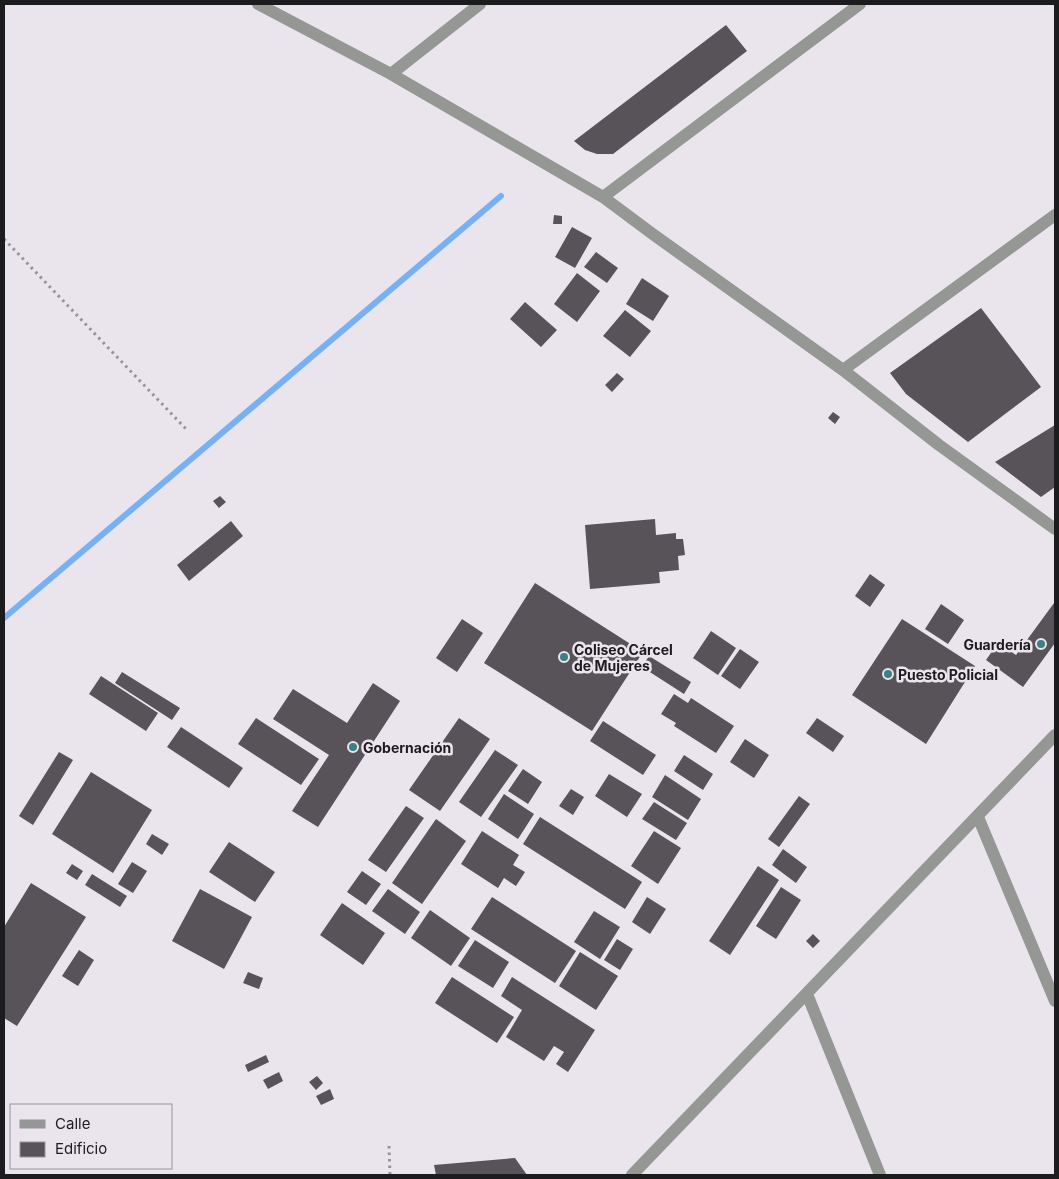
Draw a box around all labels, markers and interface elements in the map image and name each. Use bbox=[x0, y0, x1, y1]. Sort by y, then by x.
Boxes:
place label: Guardería bbox=[963, 636, 1031, 653]
marker: Guardería bbox=[1035, 638, 1047, 650]
place label: Coliseo Cárcel de Mujeres bbox=[574, 641, 673, 674]
marker: Coliseo Cárcel de Mujeres bbox=[558, 651, 570, 663]
place label: Puesto Policial bbox=[898, 666, 998, 683]
marker: Puesto Policial bbox=[882, 668, 894, 680]
place label: Gobernación bbox=[363, 739, 451, 756]
marker: Gobernación bbox=[347, 741, 359, 753]
legend bbox=[10, 1104, 172, 1169]
text: Calle bbox=[55, 1114, 90, 1133]
text: Edificio bbox=[55, 1139, 107, 1158]

